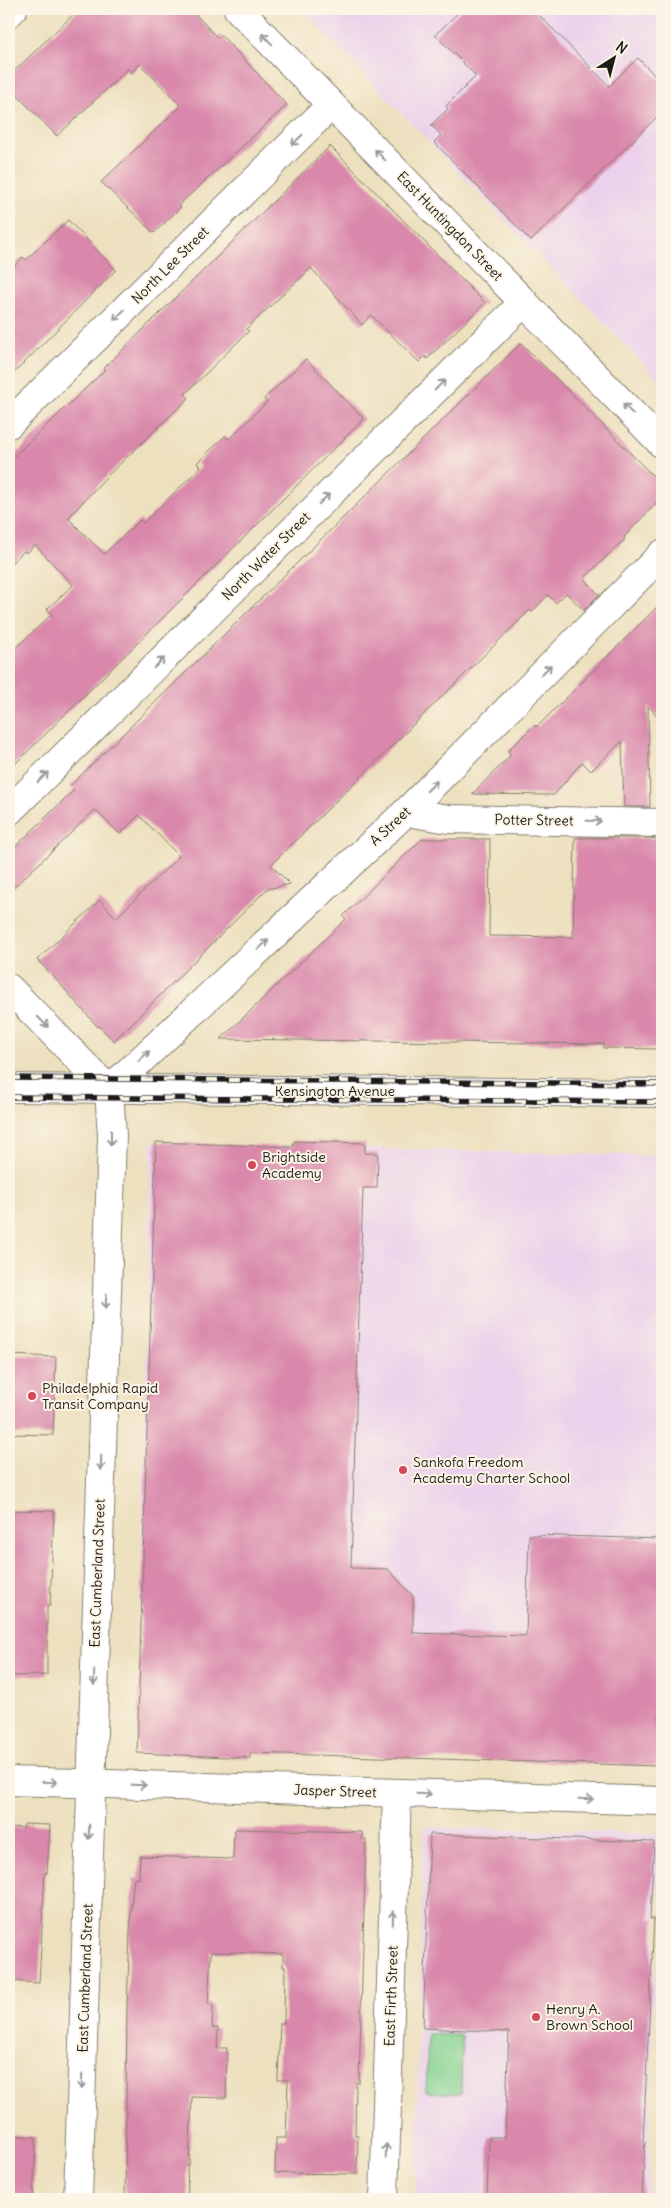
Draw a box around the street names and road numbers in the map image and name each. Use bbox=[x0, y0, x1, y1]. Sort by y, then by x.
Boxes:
street label: East Huntingdon Street bbox=[393, 167, 507, 285]
street label: North Lee Street bbox=[127, 222, 213, 308]
street label: North Water Street bbox=[218, 508, 314, 604]
street label: A Street bbox=[366, 802, 415, 850]
street label: Potter Street bbox=[494, 810, 574, 830]
street label: Kensington Avenue bbox=[275, 1082, 395, 1100]
street label: East Cumberland Street bbox=[85, 1498, 109, 1648]
street label: Jasper Street bbox=[293, 1781, 377, 1801]
street label: East Cumberland Street bbox=[73, 1903, 97, 2053]
street label: East Firth Street bbox=[380, 1945, 402, 2047]

